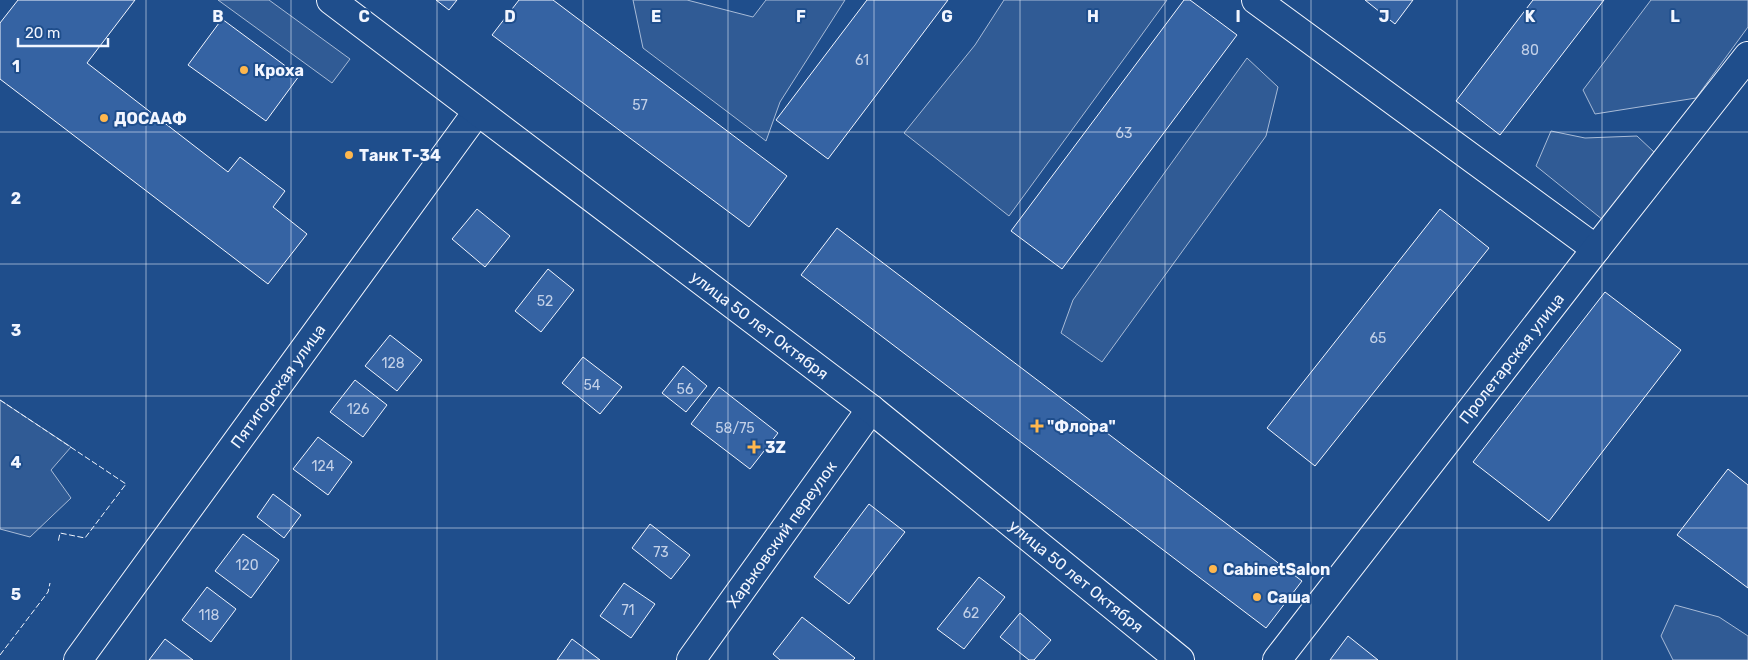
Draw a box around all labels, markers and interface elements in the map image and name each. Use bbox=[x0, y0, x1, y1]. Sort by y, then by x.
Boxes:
text: B bbox=[212, 7, 224, 26]
text: C bbox=[358, 7, 370, 26]
text: D bbox=[504, 7, 516, 26]
text: E bbox=[651, 7, 661, 26]
text: F bbox=[796, 7, 806, 26]
text: G bbox=[941, 7, 953, 26]
text: H bbox=[1087, 7, 1099, 26]
text: I bbox=[1235, 7, 1241, 26]
text: J bbox=[1379, 7, 1389, 26]
text: K bbox=[1525, 7, 1536, 26]
text: L bbox=[1670, 7, 1680, 26]
scale bar bbox=[18, 15, 108, 47]
text: 20 m bbox=[25, 24, 60, 42]
house number: 80 bbox=[1521, 42, 1539, 59]
house number: 61 bbox=[855, 52, 869, 69]
text: 1 bbox=[12, 57, 20, 76]
place label: Кроха bbox=[254, 61, 304, 80]
marker: Кроха bbox=[238, 64, 250, 76]
house number: 57 bbox=[632, 97, 648, 114]
place label: ДОСААФ bbox=[114, 109, 187, 128]
marker: ДОСААФ bbox=[98, 112, 110, 124]
house number: 63 bbox=[1116, 125, 1132, 142]
place label: Танк Т-34 bbox=[359, 146, 441, 165]
marker: Танк Т-34 bbox=[343, 149, 355, 161]
text: 2 bbox=[11, 189, 21, 208]
street label: улица 50 лет Октября bbox=[687, 267, 833, 383]
street label: Пролетарская улица bbox=[1455, 289, 1568, 427]
house number: 52 bbox=[537, 293, 553, 310]
street label: Пятигорская улица bbox=[226, 320, 329, 452]
text: 3 bbox=[11, 321, 21, 340]
house number: 65 bbox=[1370, 330, 1386, 347]
house number: 128 bbox=[381, 355, 405, 372]
house number: 54 bbox=[583, 377, 601, 394]
house number: 56 bbox=[677, 381, 693, 398]
house number: 126 bbox=[347, 401, 369, 418]
place label: "Флора" bbox=[1047, 417, 1116, 436]
house number: 58/75 bbox=[715, 420, 755, 437]
marker: "Флора" bbox=[1031, 420, 1043, 432]
place label: 3Z bbox=[765, 438, 786, 457]
marker: 3Z bbox=[747, 440, 761, 454]
text: 4 bbox=[11, 453, 22, 472]
street label: Харьковский переулок bbox=[722, 457, 841, 611]
house number: 124 bbox=[312, 458, 335, 475]
street label: улица 50 лет Октября bbox=[1005, 516, 1148, 636]
house number: 73 bbox=[653, 544, 669, 561]
house number: 120 bbox=[235, 557, 259, 574]
place label: CabinetSalon bbox=[1223, 560, 1330, 579]
marker: CabinetSalon bbox=[1207, 563, 1219, 575]
text: 5 bbox=[11, 585, 21, 604]
place label: Саша bbox=[1267, 588, 1310, 607]
marker: Саша bbox=[1251, 591, 1263, 603]
house number: 71 bbox=[621, 602, 635, 619]
house number: 62 bbox=[963, 605, 979, 622]
house number: 118 bbox=[199, 607, 220, 624]

